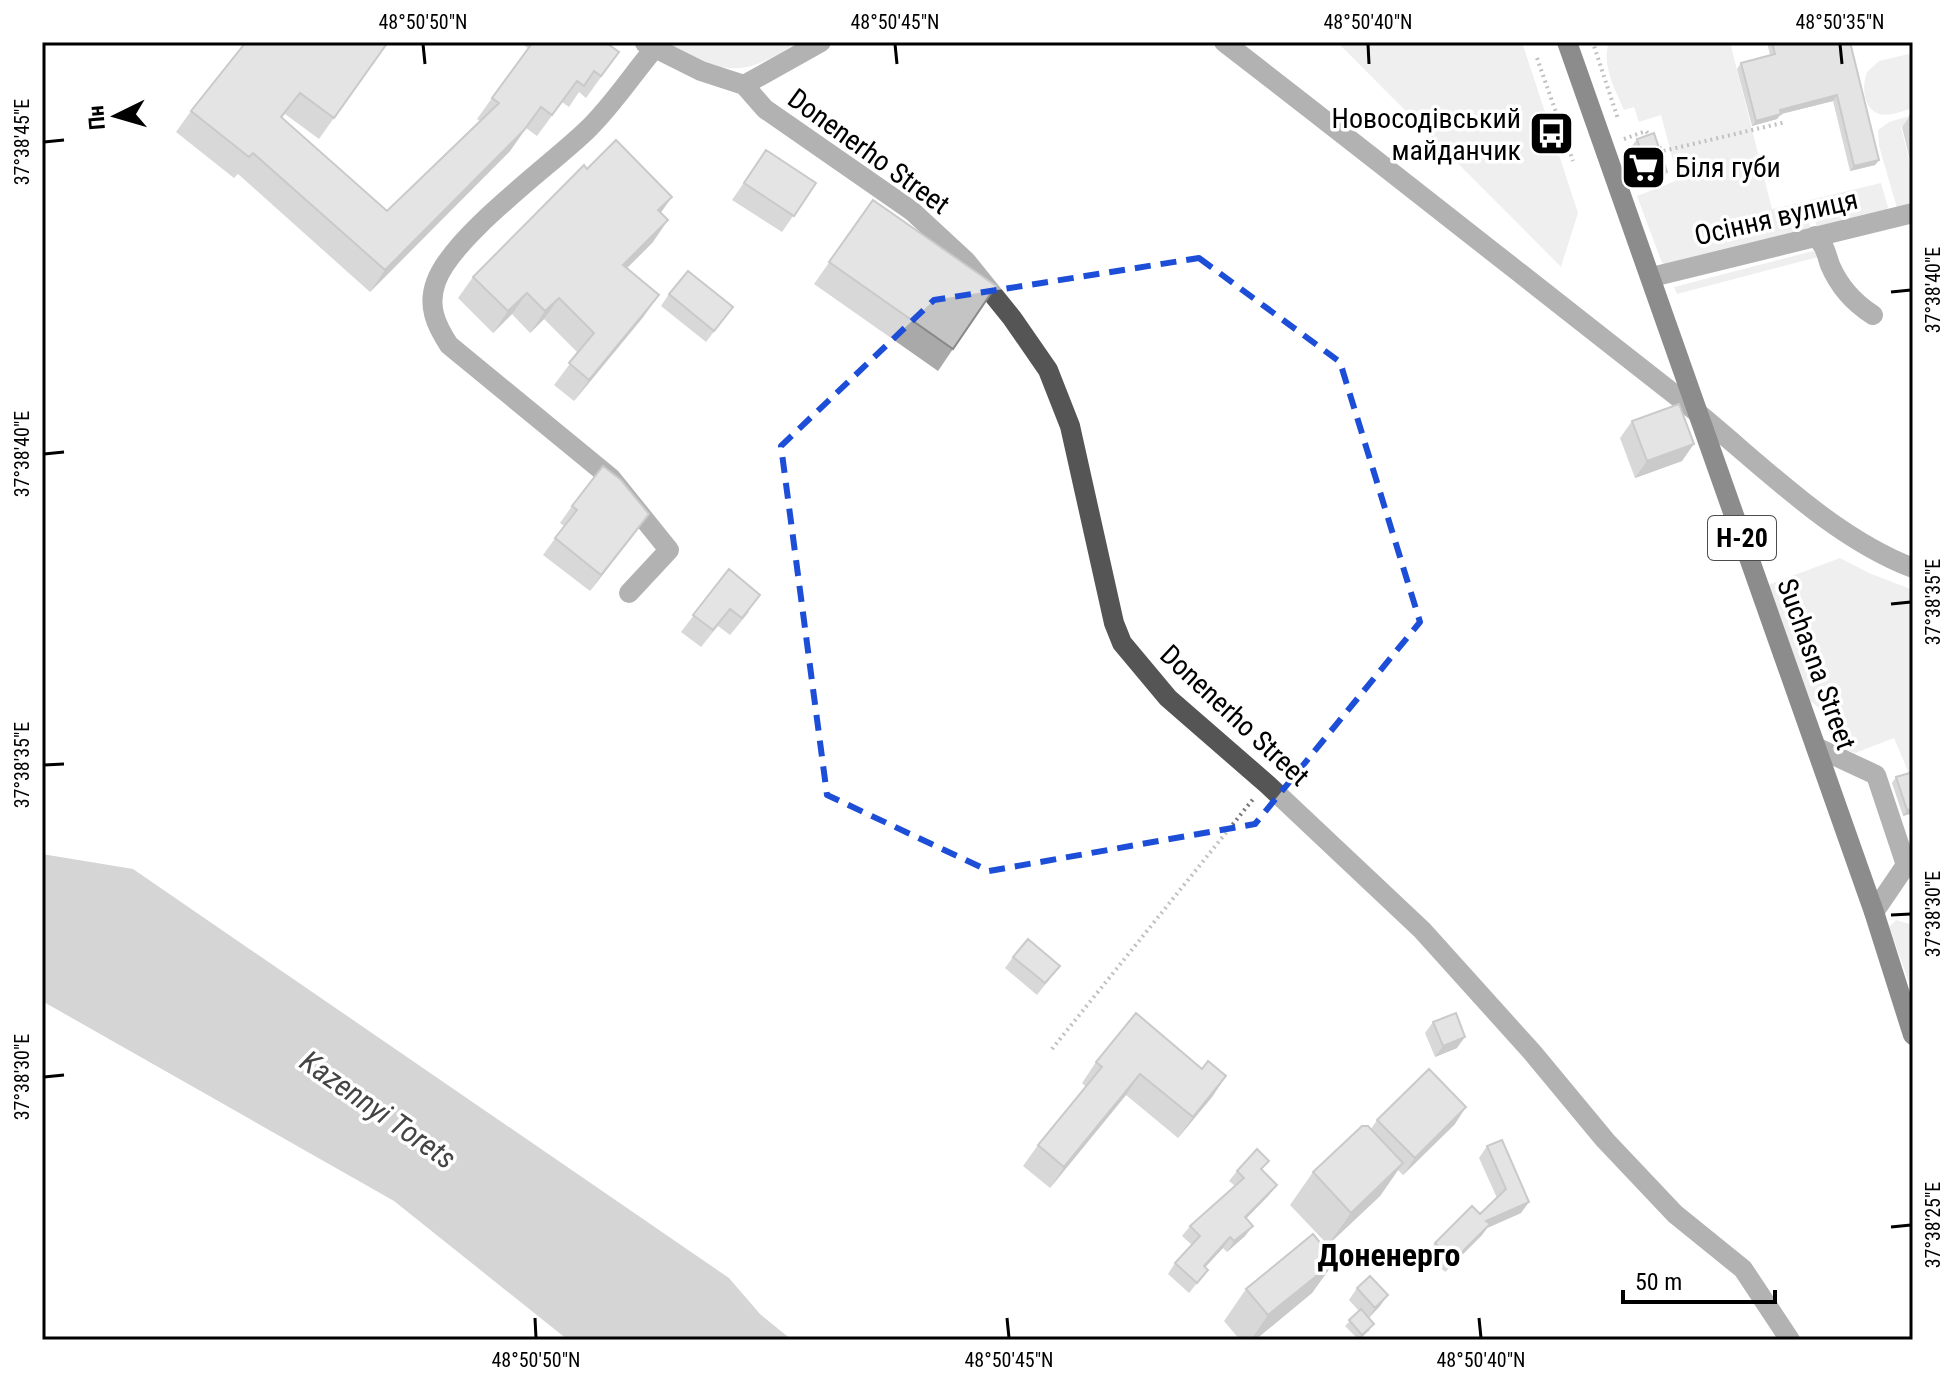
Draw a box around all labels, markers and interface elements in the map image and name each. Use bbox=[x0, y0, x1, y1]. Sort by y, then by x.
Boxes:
text: 48°50'50"N bbox=[378, 10, 468, 34]
text: 48°50'45"N bbox=[850, 10, 940, 34]
text: 48°50'40"N bbox=[1323, 10, 1413, 34]
text: 48°50'35"N bbox=[1795, 10, 1885, 34]
north arrow bbox=[76, 76, 156, 156]
street label: Donenerho Street bbox=[782, 82, 956, 221]
text: 37°38'45"E bbox=[10, 99, 34, 185]
place label: Новосодівський майданчик bbox=[1332, 102, 1521, 167]
text: Пн bbox=[83, 104, 110, 131]
bus stop icon: Новосодівський майданчик bbox=[1528, 110, 1576, 158]
supermarket icon: Біля губи bbox=[1620, 143, 1668, 191]
place label: Біля губи bbox=[1675, 151, 1781, 184]
street label: Осіння вулиця bbox=[1691, 183, 1861, 252]
text: 37°38'40"E bbox=[1921, 247, 1945, 333]
text: 37°38'40"E bbox=[10, 411, 34, 497]
road number: Н-20 bbox=[1708, 516, 1776, 560]
text: 37°38'35"E bbox=[1921, 559, 1945, 645]
street label: Suchasna Street bbox=[1770, 574, 1863, 754]
street label: Donenerho Street bbox=[1153, 638, 1316, 793]
text: 37°38'35"E bbox=[10, 722, 34, 808]
text: 37°38'30"E bbox=[1921, 871, 1945, 957]
text: 37°38'30"E bbox=[10, 1034, 34, 1120]
water label: Kazennyi Torets bbox=[294, 1043, 463, 1176]
text: 37°38'25"E bbox=[1921, 1182, 1945, 1268]
district label: Доненерго bbox=[1318, 1236, 1460, 1274]
scale bar bbox=[1623, 1254, 1775, 1304]
text: 50 m bbox=[1635, 1268, 1682, 1296]
text: 48°50'50"N bbox=[491, 1348, 581, 1372]
text: 48°50'45"N bbox=[964, 1348, 1054, 1372]
text: 48°50'40"N bbox=[1436, 1348, 1526, 1372]

